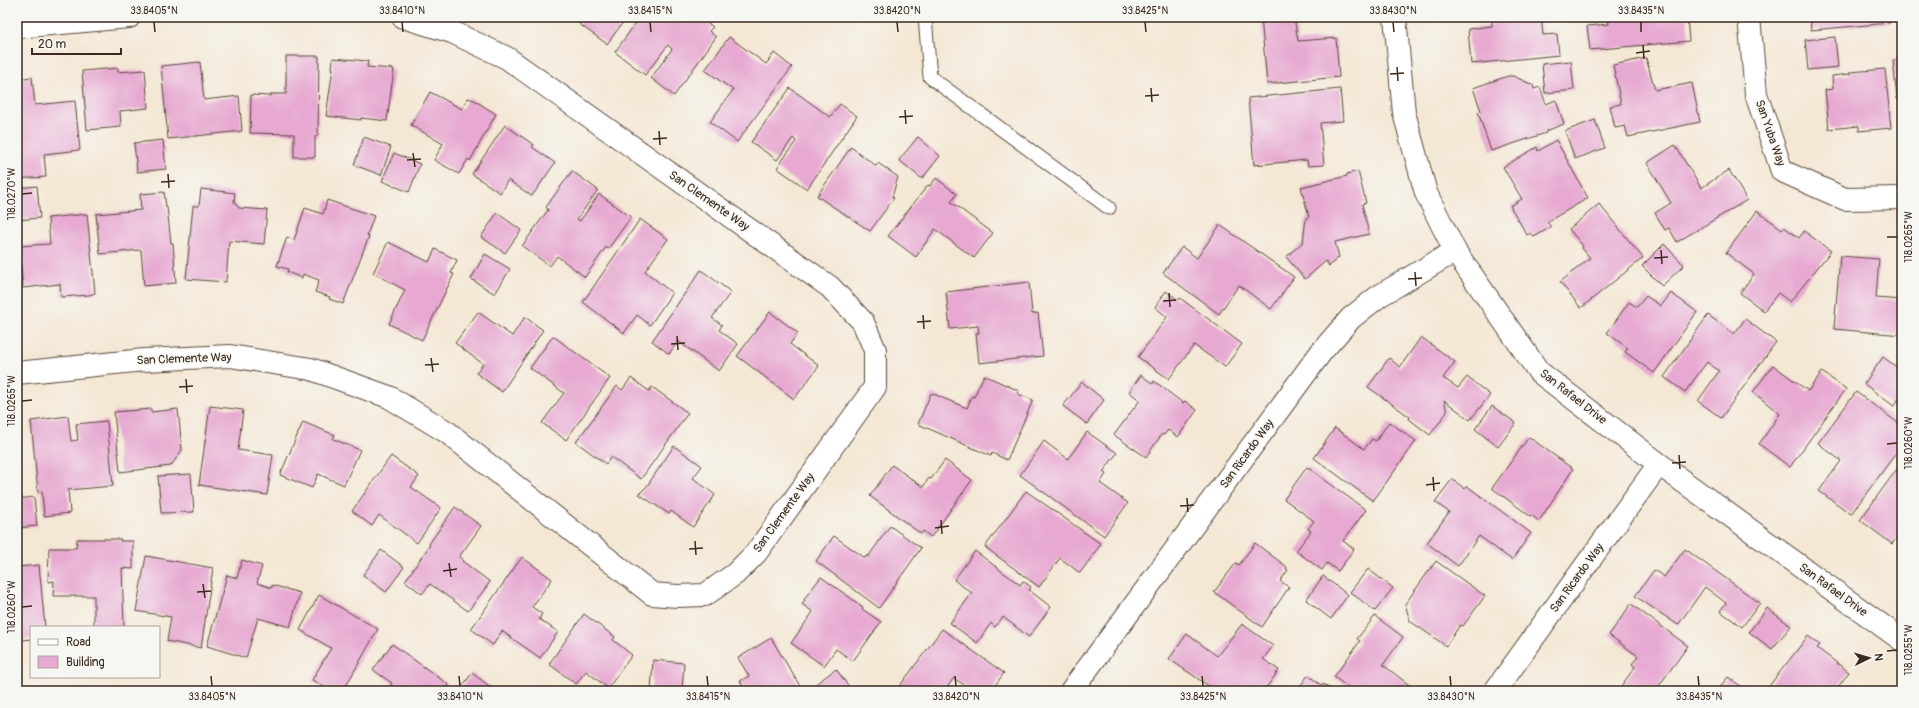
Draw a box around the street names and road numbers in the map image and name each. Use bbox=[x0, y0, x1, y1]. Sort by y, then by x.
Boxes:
street label: San Yuba Way bbox=[1752, 98, 1788, 168]
street label: San Clemente Way bbox=[666, 168, 752, 234]
street label: San Clemente Way bbox=[136, 350, 232, 368]
street label: San Rafael Drive bbox=[1536, 366, 1610, 428]
street label: San Ricardo Way bbox=[1217, 416, 1277, 492]
street label: San Clemente Way bbox=[750, 470, 818, 556]
street label: San Ricardo Way bbox=[1547, 540, 1607, 616]
street label: San Rafael Drive bbox=[1796, 560, 1870, 620]

